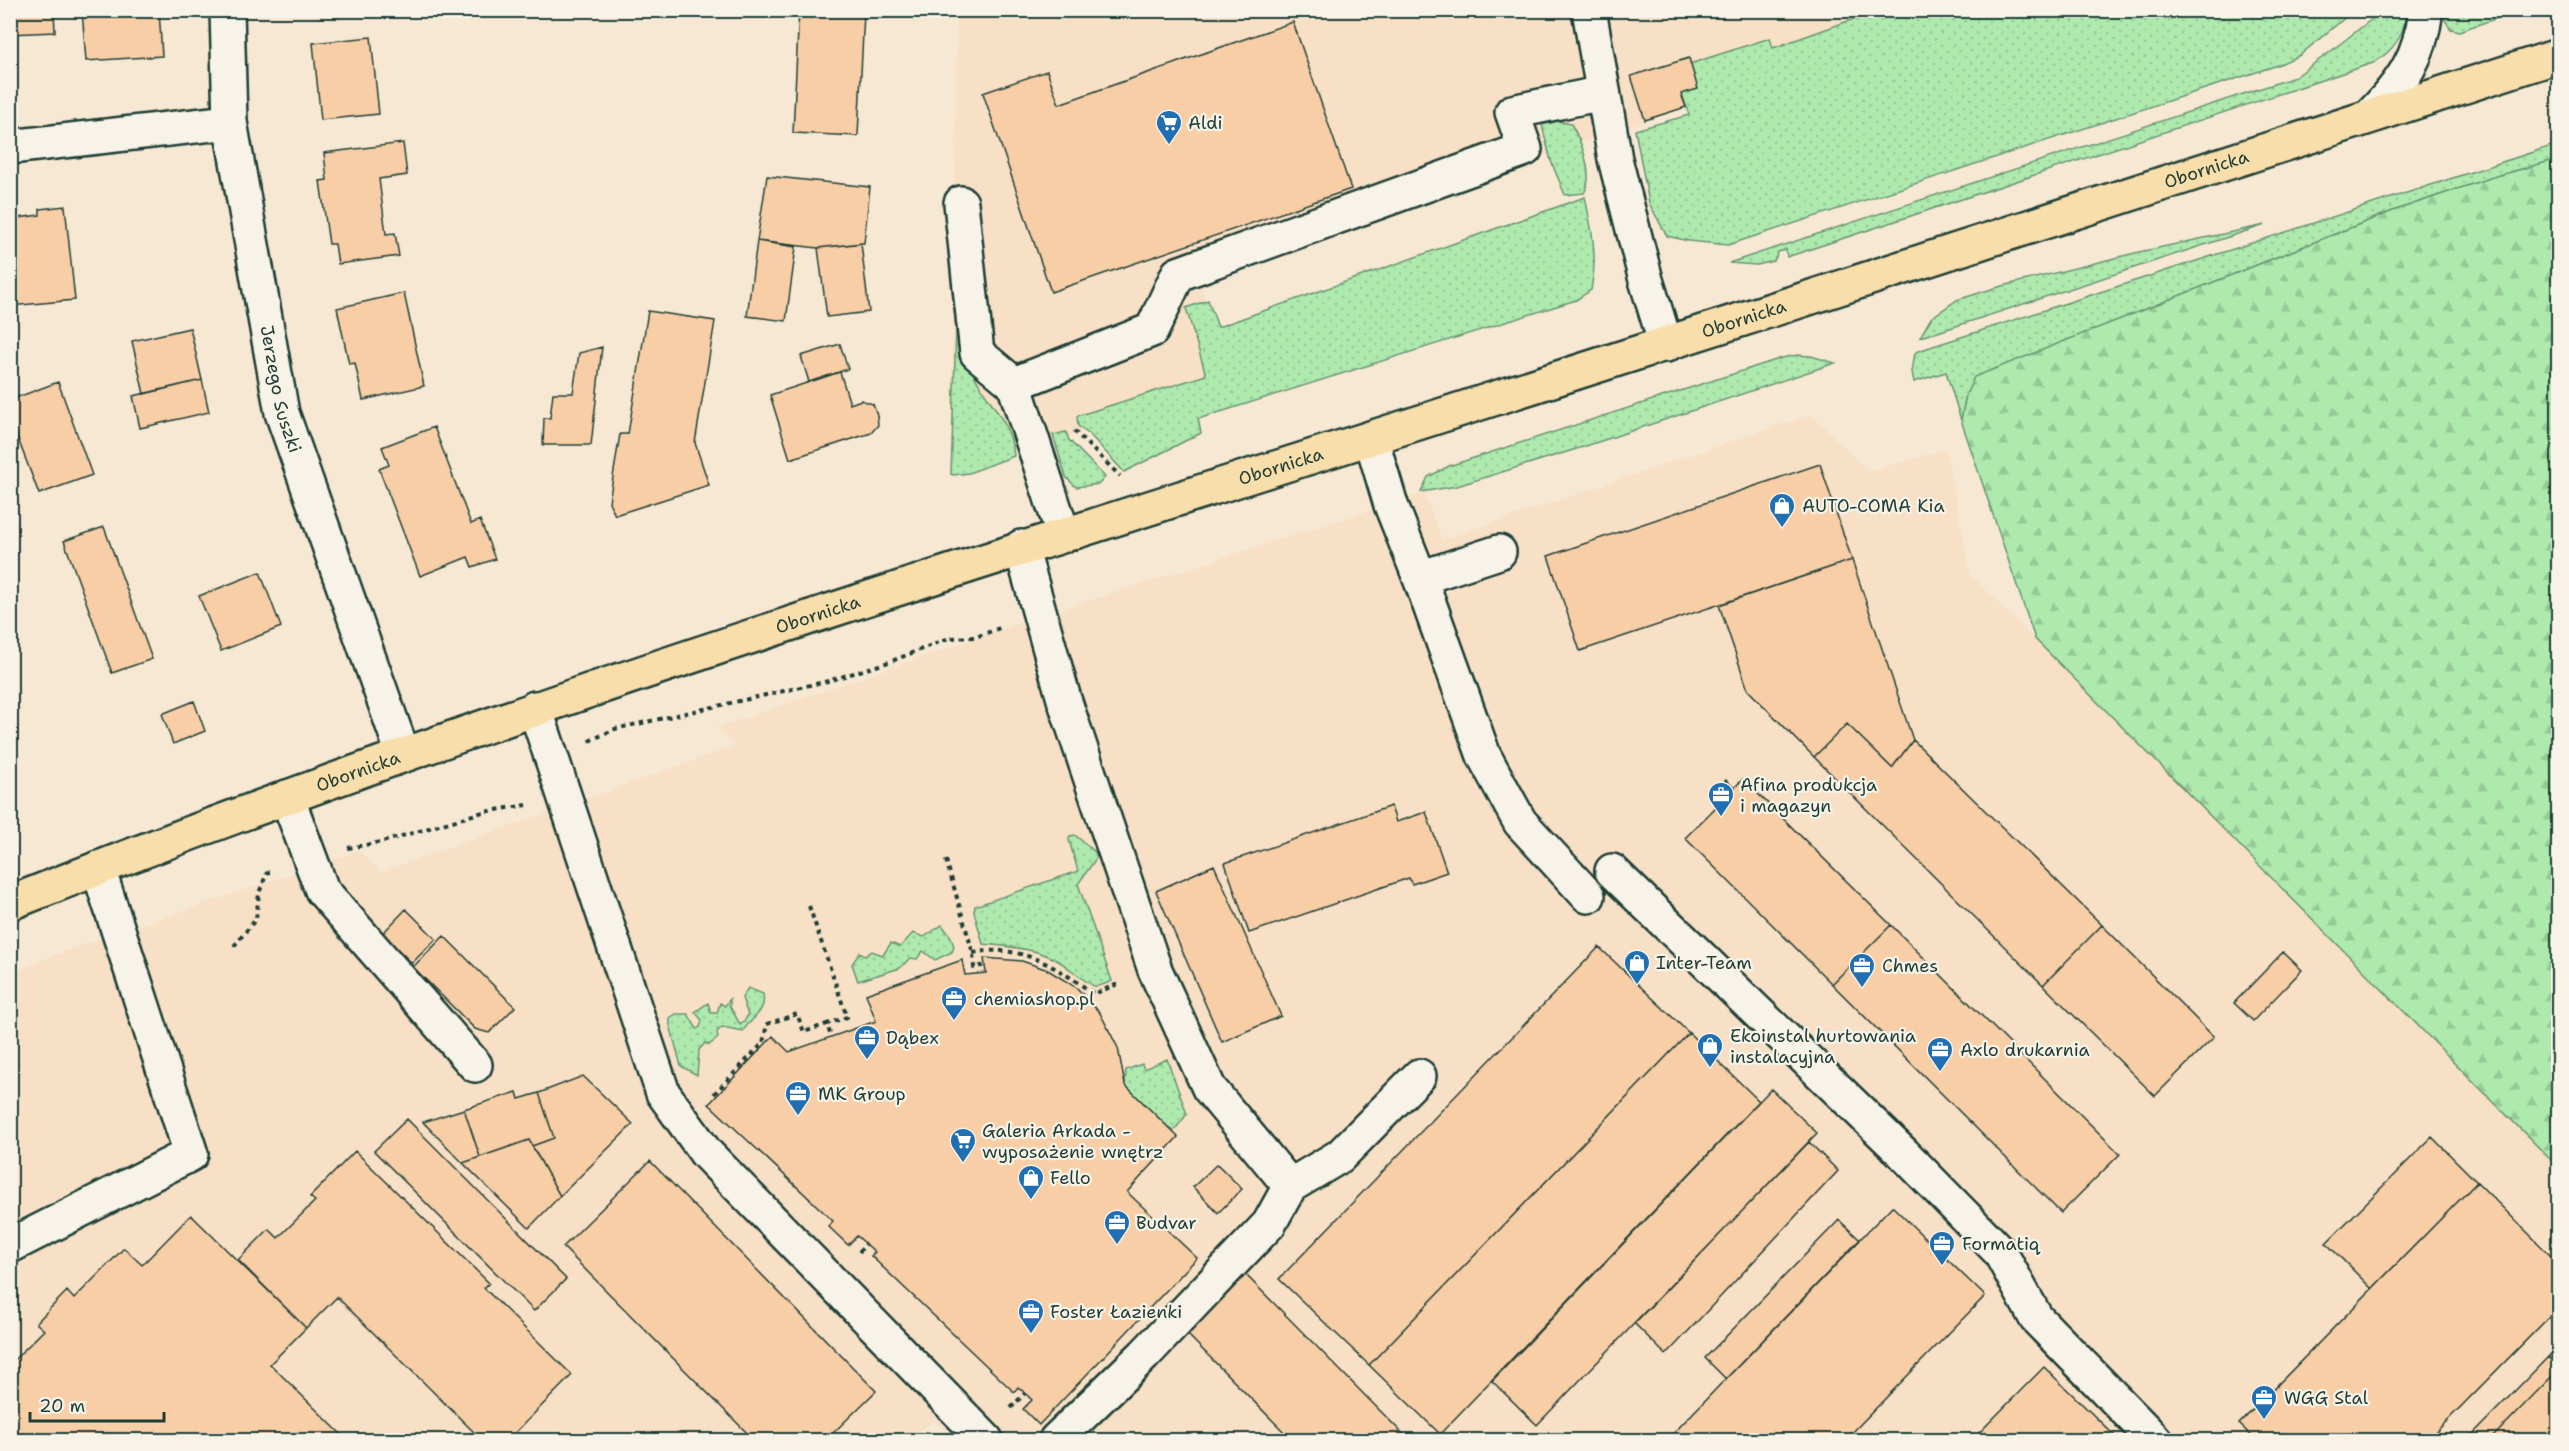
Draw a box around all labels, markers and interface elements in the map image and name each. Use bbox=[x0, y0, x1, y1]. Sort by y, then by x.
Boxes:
supermarket icon: Aldi bbox=[1154, 108, 1184, 146]
place label: Aldi bbox=[1188, 111, 1223, 135]
street label: Obornicka bbox=[2161, 144, 2252, 194]
street label: Obornicka bbox=[1698, 294, 1789, 344]
street label: Jerzego Suszki bbox=[255, 323, 307, 456]
street label: Obornicka bbox=[1235, 442, 1326, 491]
shop icon: AUTO-COMA Kia bbox=[1767, 491, 1797, 529]
place label: AUTO-COMA Kia bbox=[1802, 494, 1945, 518]
street label: Obornicka bbox=[772, 589, 863, 640]
street label: Obornicka bbox=[313, 745, 403, 798]
place label: Afina produkcja i magazyn bbox=[1740, 773, 1877, 818]
office icon: Afina produkcja i magazyn bbox=[1706, 780, 1736, 818]
shop icon: Inter-Team bbox=[1622, 948, 1652, 986]
place label: Inter-Team bbox=[1656, 951, 1752, 975]
office icon: Chmes bbox=[1847, 951, 1877, 989]
place label: Chmes bbox=[1882, 954, 1938, 978]
office icon: chemiashop.pl bbox=[939, 984, 969, 1022]
place label: chemiashop.pl bbox=[974, 987, 1095, 1011]
office icon: Dąbex bbox=[852, 1023, 882, 1061]
place label: Ekoinstal hurtowania instalacyjna bbox=[1730, 1024, 1916, 1069]
place label: Dąbex bbox=[886, 1026, 939, 1050]
shop icon: Ekoinstal hurtowania instalacyjna bbox=[1695, 1031, 1725, 1069]
office icon: Axlo drukarnia bbox=[1925, 1035, 1955, 1073]
place label: Axlo drukarnia bbox=[1960, 1038, 2090, 1062]
office icon: MK Group bbox=[783, 1079, 813, 1117]
place label: MK Group bbox=[818, 1082, 906, 1106]
place label: Galeria Arkada - wyposażenie wnętrz bbox=[982, 1119, 1164, 1164]
supermarket icon: Galeria Arkada - wyposażenie wnętrz bbox=[948, 1126, 978, 1164]
shop icon: Fello bbox=[1016, 1163, 1046, 1201]
place label: Fello bbox=[1050, 1166, 1091, 1190]
office icon: Budvar bbox=[1102, 1208, 1132, 1246]
place label: Budvar bbox=[1136, 1211, 1197, 1235]
office icon: Formatiq bbox=[1927, 1229, 1957, 1267]
place label: Formatiq bbox=[1962, 1232, 2041, 1256]
office icon: Foster Łazienki bbox=[1016, 1297, 1046, 1335]
place label: Foster Łazienki bbox=[1050, 1300, 1182, 1324]
office icon: WGG Stal bbox=[2249, 1383, 2279, 1421]
scale bar bbox=[30, 1385, 164, 1423]
place label: WGG Stal bbox=[2284, 1386, 2369, 1410]
text: 20 m bbox=[39, 1394, 85, 1418]

